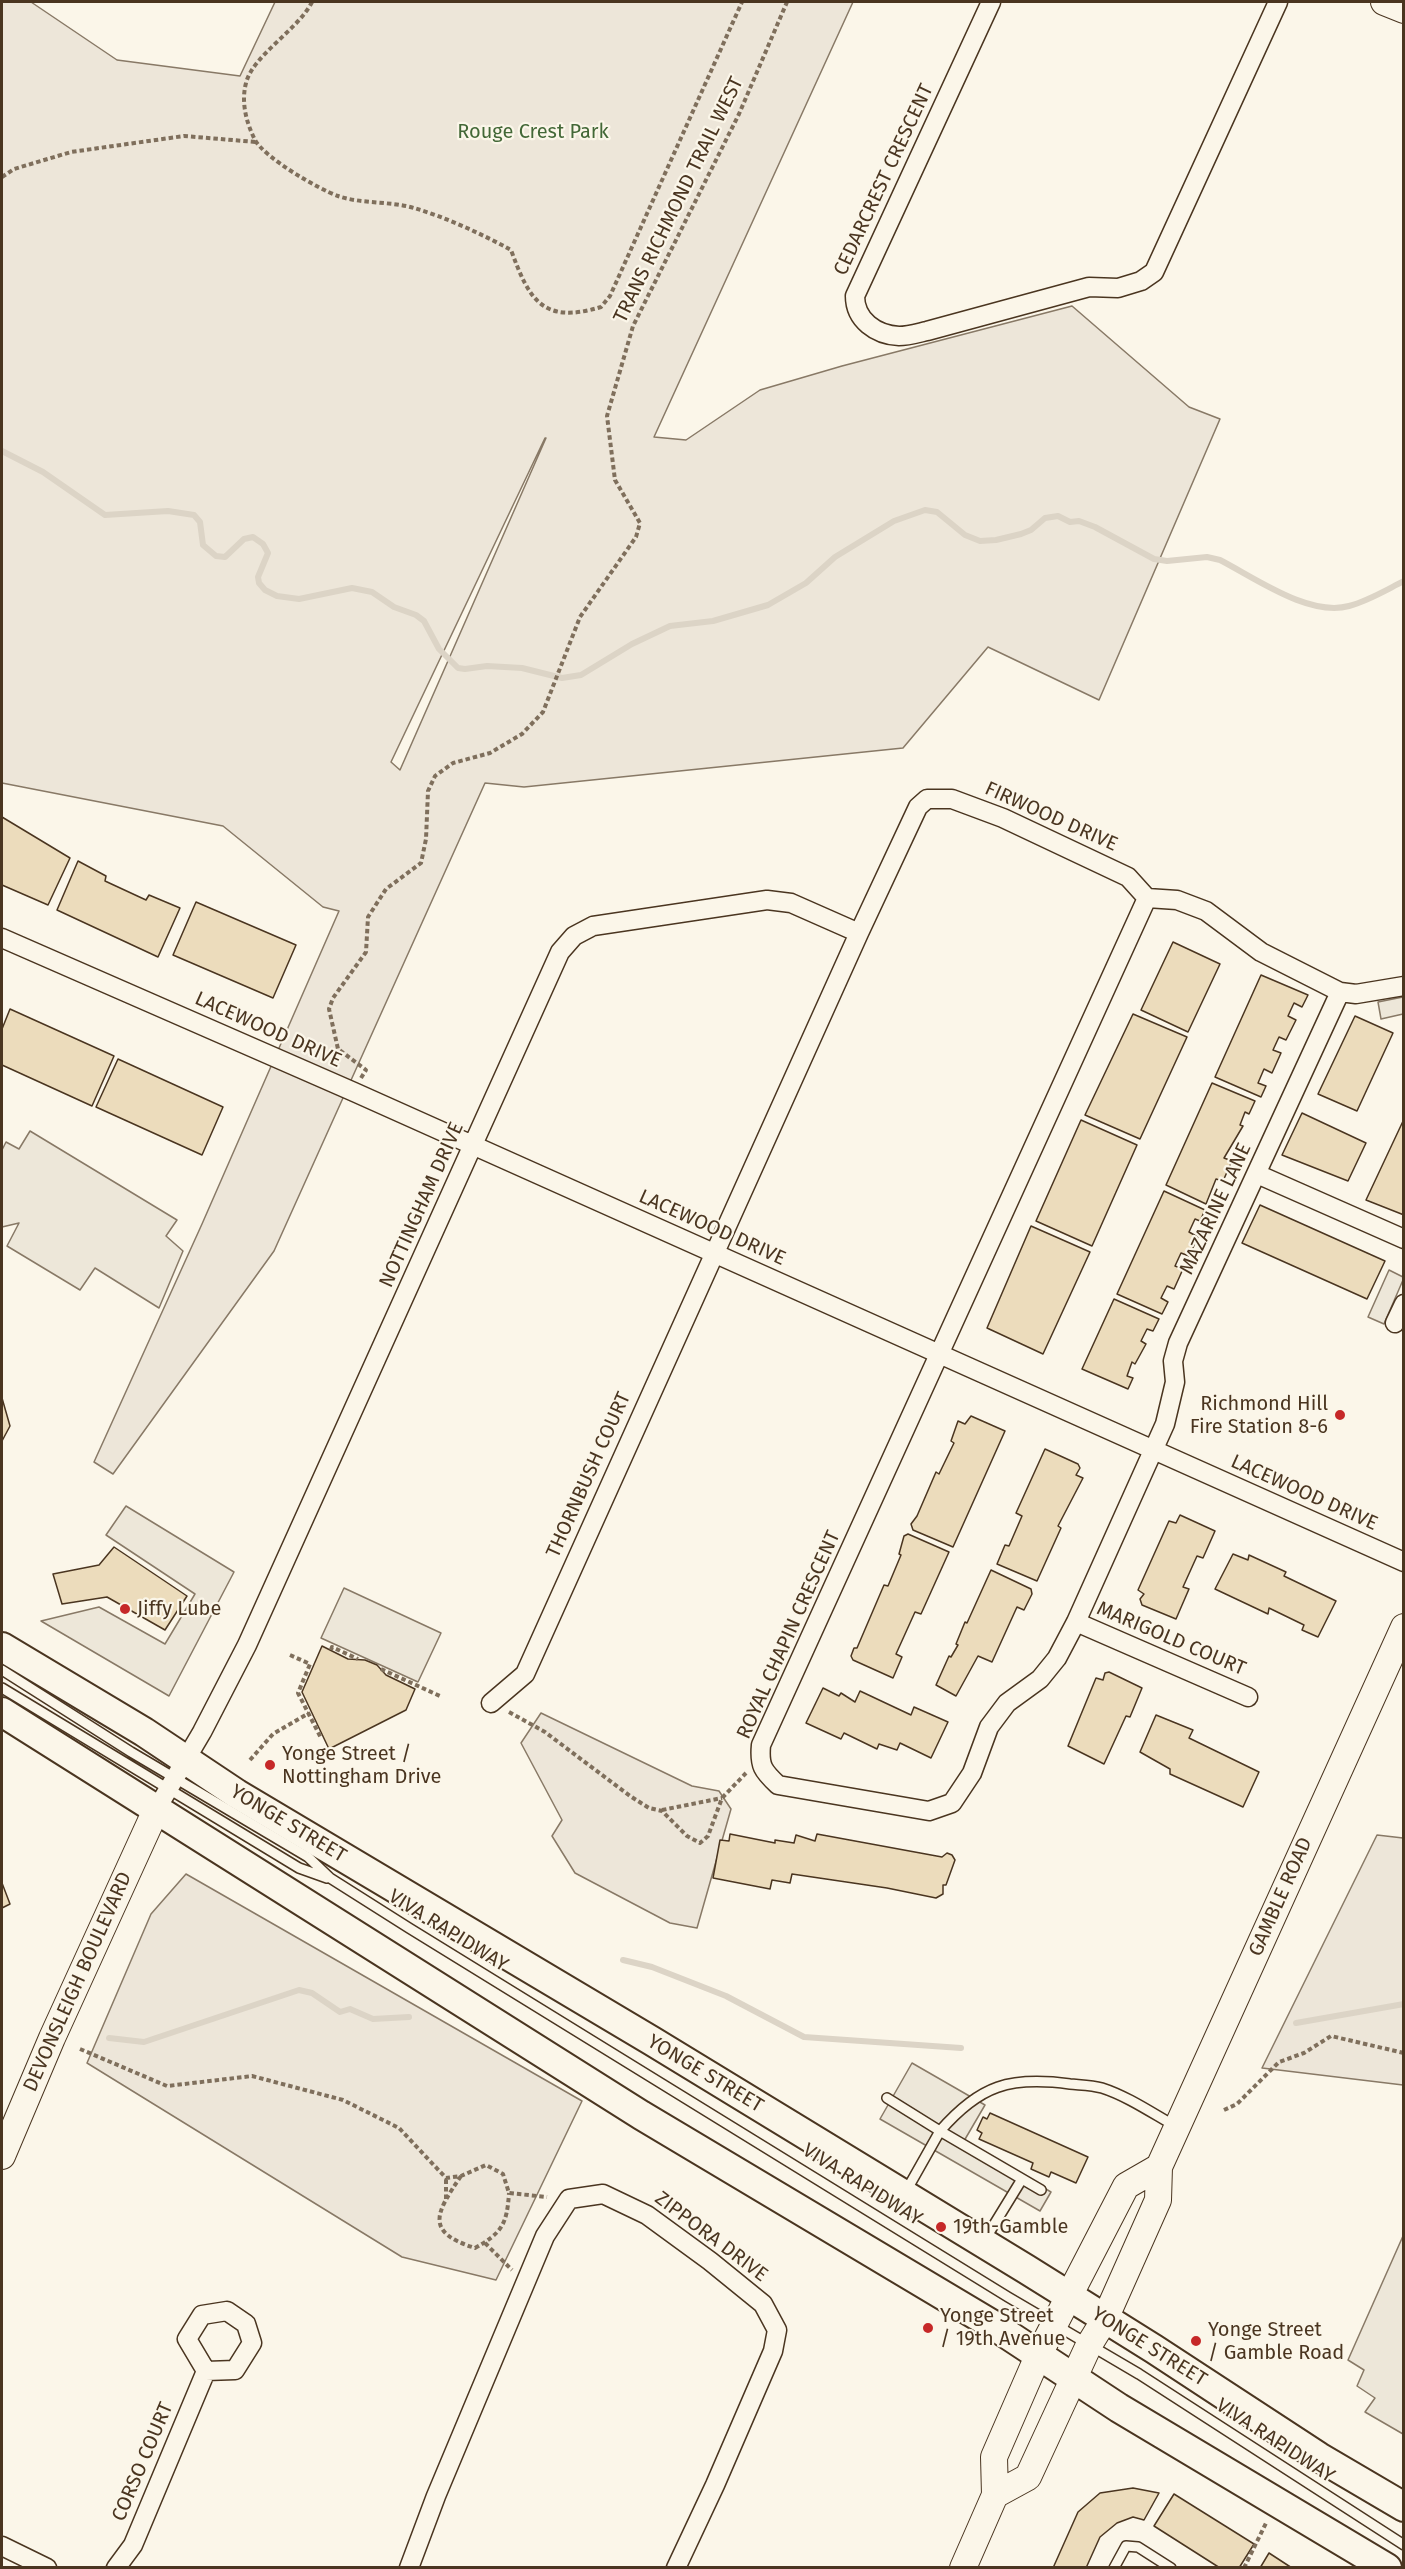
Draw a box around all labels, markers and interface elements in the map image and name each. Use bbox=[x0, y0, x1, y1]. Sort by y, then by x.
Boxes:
street label: TRANS RICHMOND TRAIL WEST bbox=[609, 73, 749, 327]
street label: CEDARCREST CRESCENT bbox=[829, 80, 939, 280]
park label: Rouge Crest Park bbox=[457, 120, 609, 144]
street label: FIRWOOD DRIVE bbox=[981, 777, 1121, 857]
street label: LACEWOOD DRIVE bbox=[191, 987, 345, 1073]
street label: NOTTINGHAM DRIVE bbox=[375, 1119, 469, 1291]
street label: MAZARINE LANE bbox=[1175, 1139, 1257, 1279]
street label: LACEWOOD DRIVE bbox=[635, 1185, 789, 1271]
street label: THORNBUSH COURT bbox=[542, 1389, 636, 1561]
place label: Richmond Hill Fire Station 8-6 bbox=[1190, 1392, 1328, 1439]
marker: Richmond Hill Fire Station 8-6 bbox=[1333, 1408, 1347, 1422]
street label: LACEWOOD DRIVE bbox=[1227, 1450, 1381, 1536]
street label: ROYAL CHAPIN CRESCENT bbox=[732, 1527, 846, 1743]
place label: Jiffy Lube bbox=[137, 1597, 221, 1621]
street label: MARIGOLD COURT bbox=[1093, 1597, 1249, 1681]
marker: Jiffy Lube bbox=[118, 1602, 132, 1616]
place label: Yonge Street / Nottingham Drive bbox=[282, 1742, 441, 1789]
marker: Yonge Street / Nottingham Drive bbox=[263, 1758, 277, 1772]
street label: YONGE STREET bbox=[226, 1780, 350, 1868]
street label: GAMBLE ROAD bbox=[1244, 1834, 1318, 1960]
street label: DEVONSLEIGH BOULEVARD bbox=[19, 1868, 137, 2096]
street label: VIVA RAPIDWAY bbox=[384, 1885, 512, 1977]
street label: YONGE STREET bbox=[643, 2030, 767, 2118]
street label: VIVA RAPIDWAY bbox=[798, 2139, 926, 2231]
street label: ZIPPORA DRIVE bbox=[650, 2187, 772, 2287]
place label: 19th-Gamble bbox=[953, 2215, 1068, 2239]
marker: 19th-Gamble bbox=[934, 2220, 948, 2234]
street label: YONGE STREET bbox=[1087, 2302, 1211, 2392]
place label: Yonge Street / 19th Avenue bbox=[940, 2304, 1065, 2351]
place label: Yonge Street / Gamble Road bbox=[1208, 2318, 1344, 2365]
marker: Yonge Street / 19th Avenue bbox=[921, 2321, 935, 2335]
marker: Yonge Street / Gamble Road bbox=[1189, 2334, 1203, 2348]
street label: VIVA RAPIDWAY bbox=[1211, 2394, 1339, 2488]
street label: CORSO COURT bbox=[107, 2399, 179, 2525]

